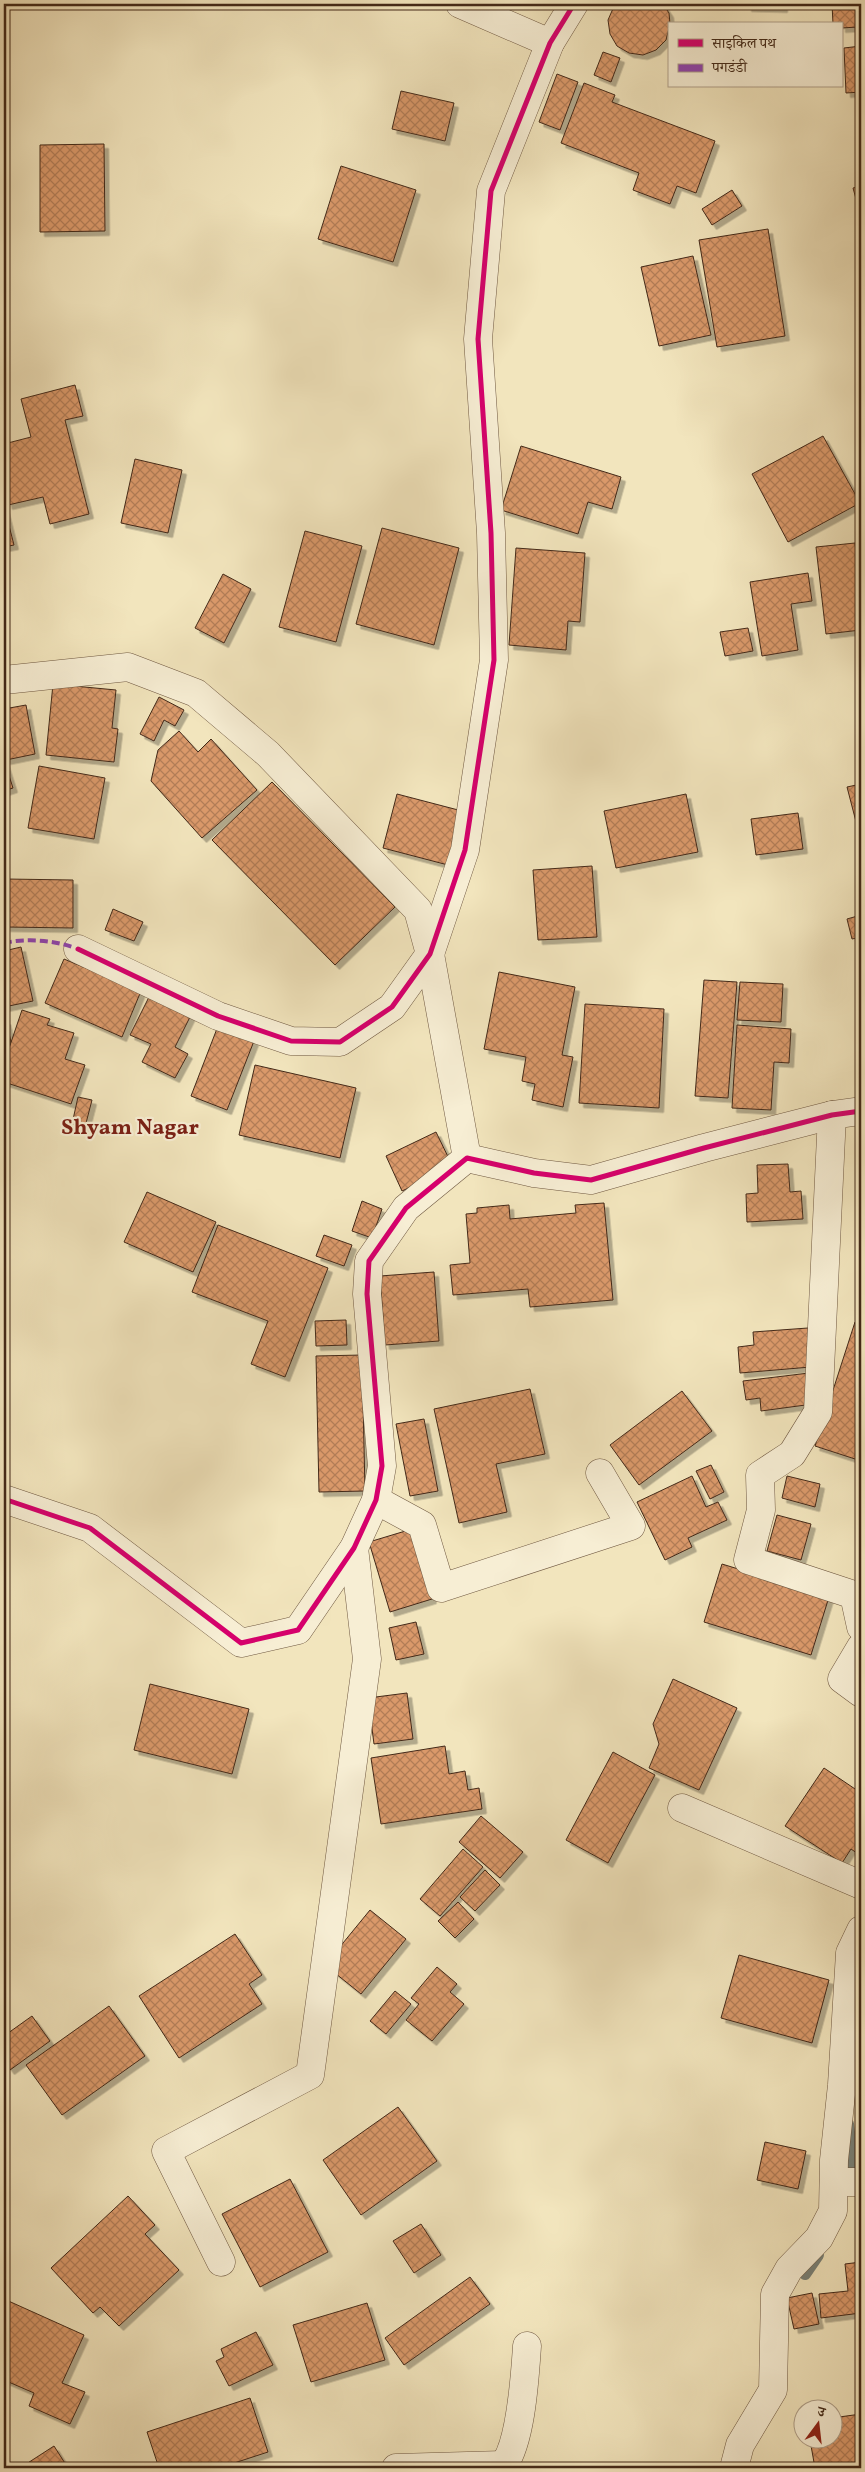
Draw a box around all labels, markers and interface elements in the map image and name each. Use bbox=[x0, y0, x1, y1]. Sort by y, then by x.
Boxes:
legend bbox=[668, 22, 842, 88]
text: साइकिल पथ bbox=[711, 34, 777, 55]
text: पगडंडी bbox=[711, 58, 748, 79]
district label: Shyam Nagar bbox=[61, 1113, 200, 1144]
north arrow bbox=[792, 2400, 842, 2450]
text: उ bbox=[814, 2403, 828, 2423]

